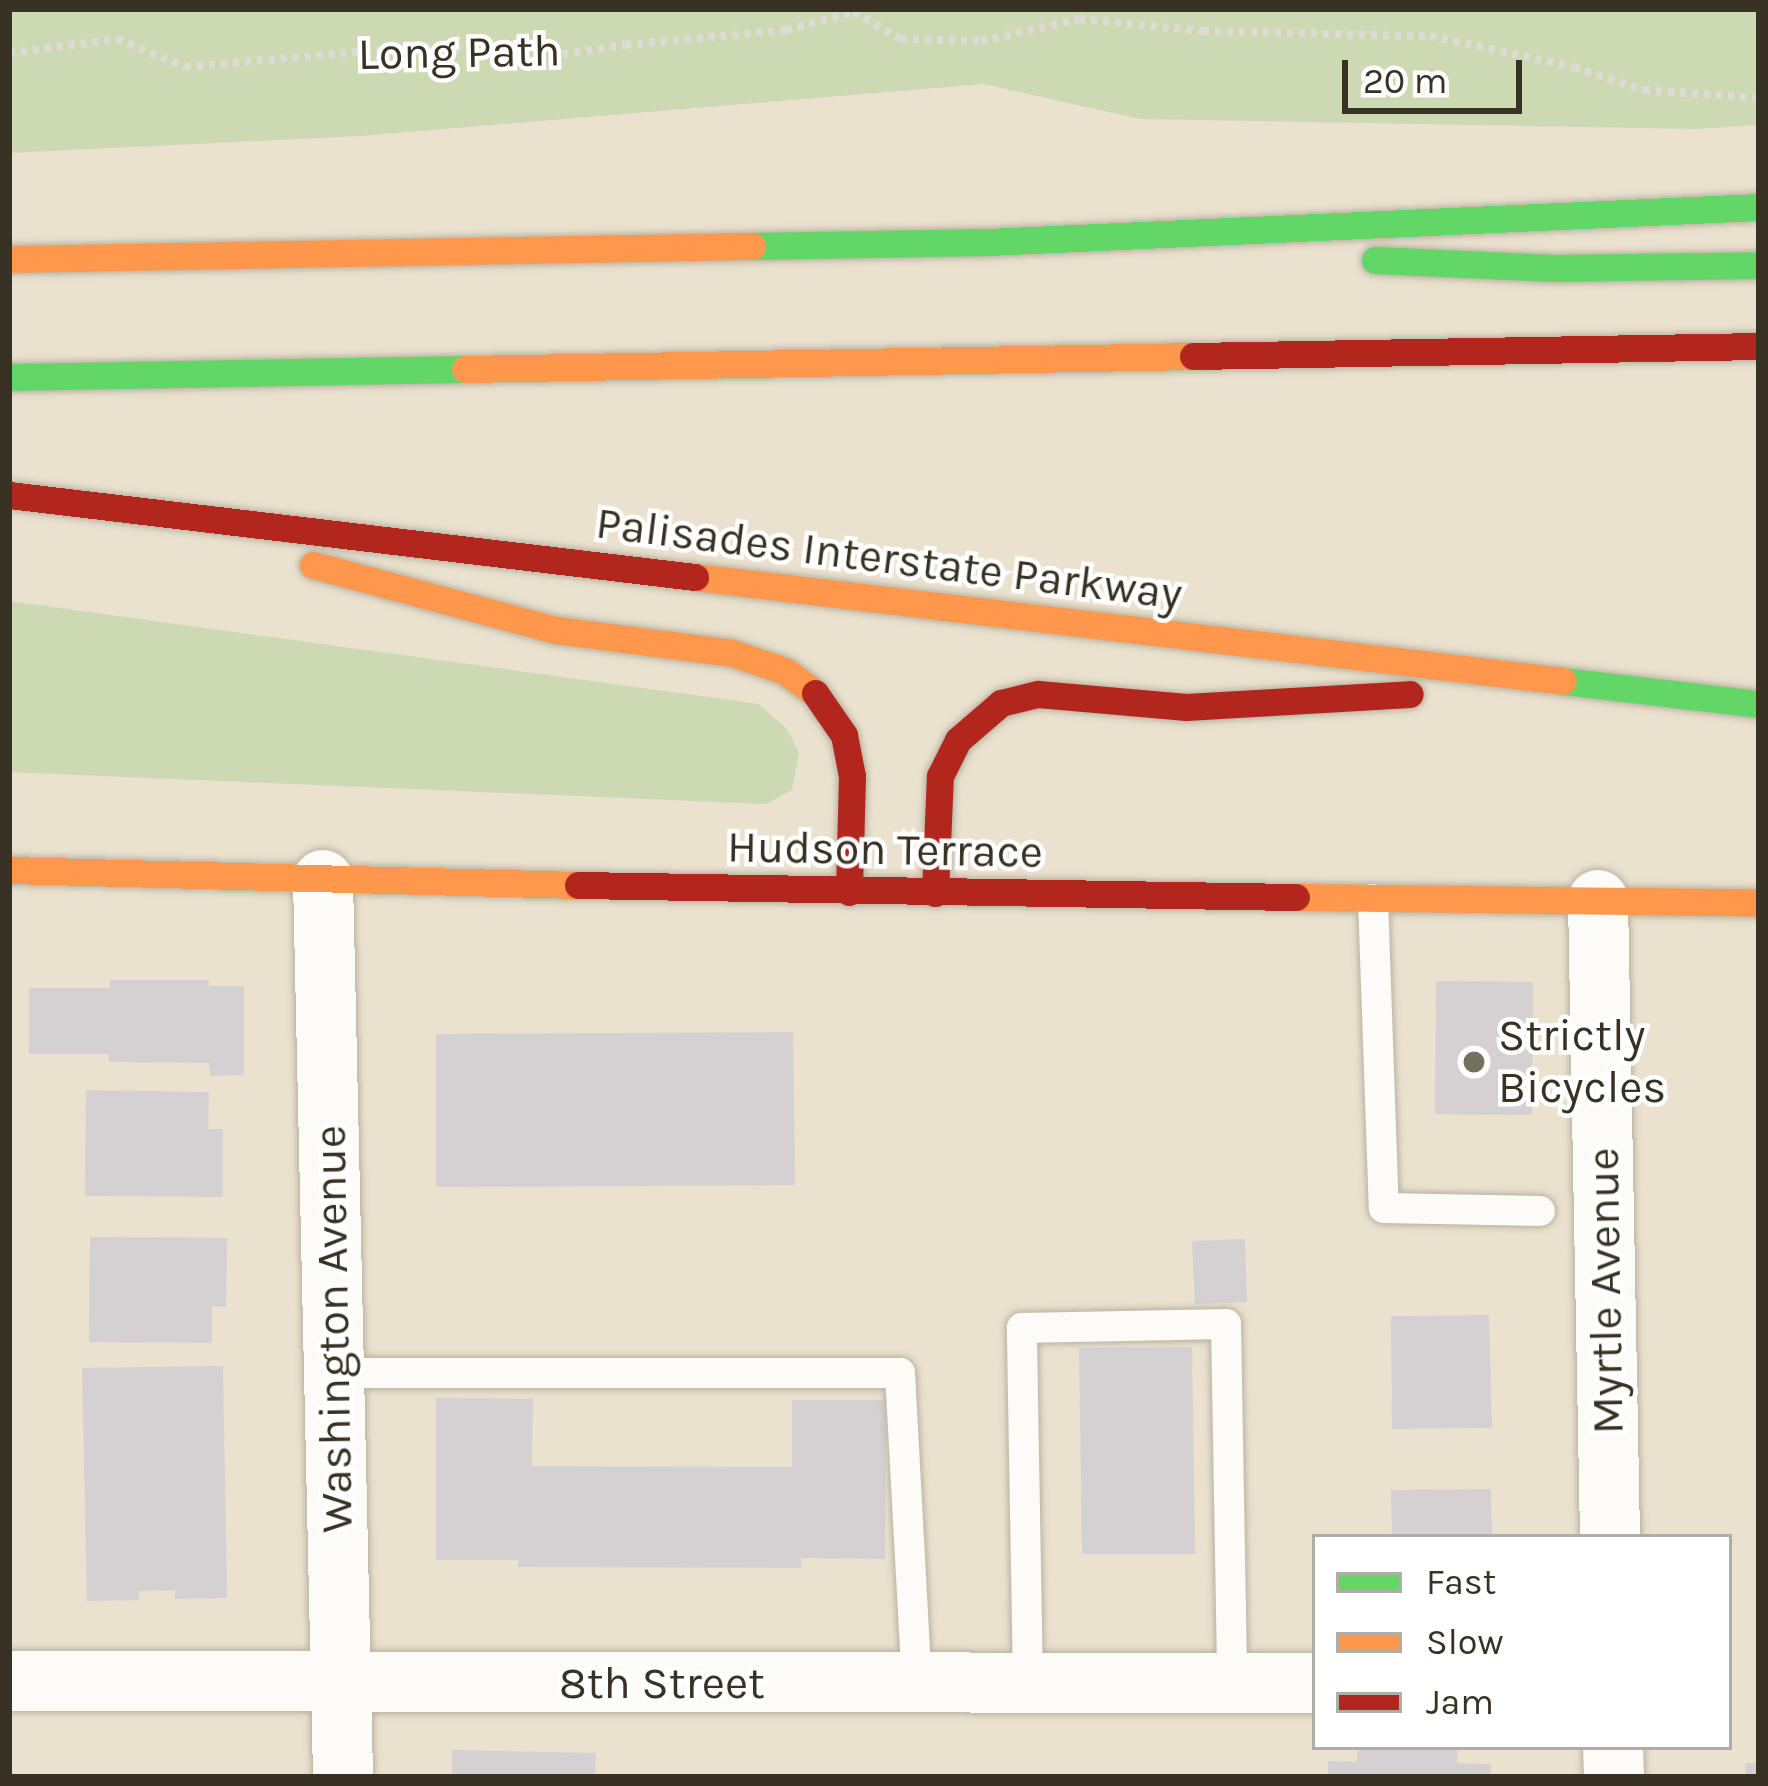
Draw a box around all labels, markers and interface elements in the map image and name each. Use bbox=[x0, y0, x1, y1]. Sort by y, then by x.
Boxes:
street label: Long Path bbox=[357, 24, 561, 82]
scale bar bbox=[1348, 36, 1528, 110]
text: 20 m bbox=[1363, 60, 1447, 102]
street label: Palisades Interstate Parkway bbox=[593, 496, 1185, 622]
street label: Hudson Terrace bbox=[727, 820, 1043, 880]
place label: Strictly Bicycles bbox=[1498, 1009, 1666, 1115]
marker: Strictly Bicycles bbox=[1461, 1049, 1487, 1075]
street label: Washington Avenue bbox=[303, 1125, 365, 1533]
street label: Myrtle Avenue bbox=[1577, 1147, 1635, 1435]
legend bbox=[1312, 1534, 1732, 1750]
text: Fast bbox=[1426, 1561, 1496, 1603]
text: Slow bbox=[1426, 1621, 1504, 1663]
street label: 8th Street bbox=[559, 1657, 765, 1711]
text: Jam bbox=[1426, 1681, 1494, 1723]

